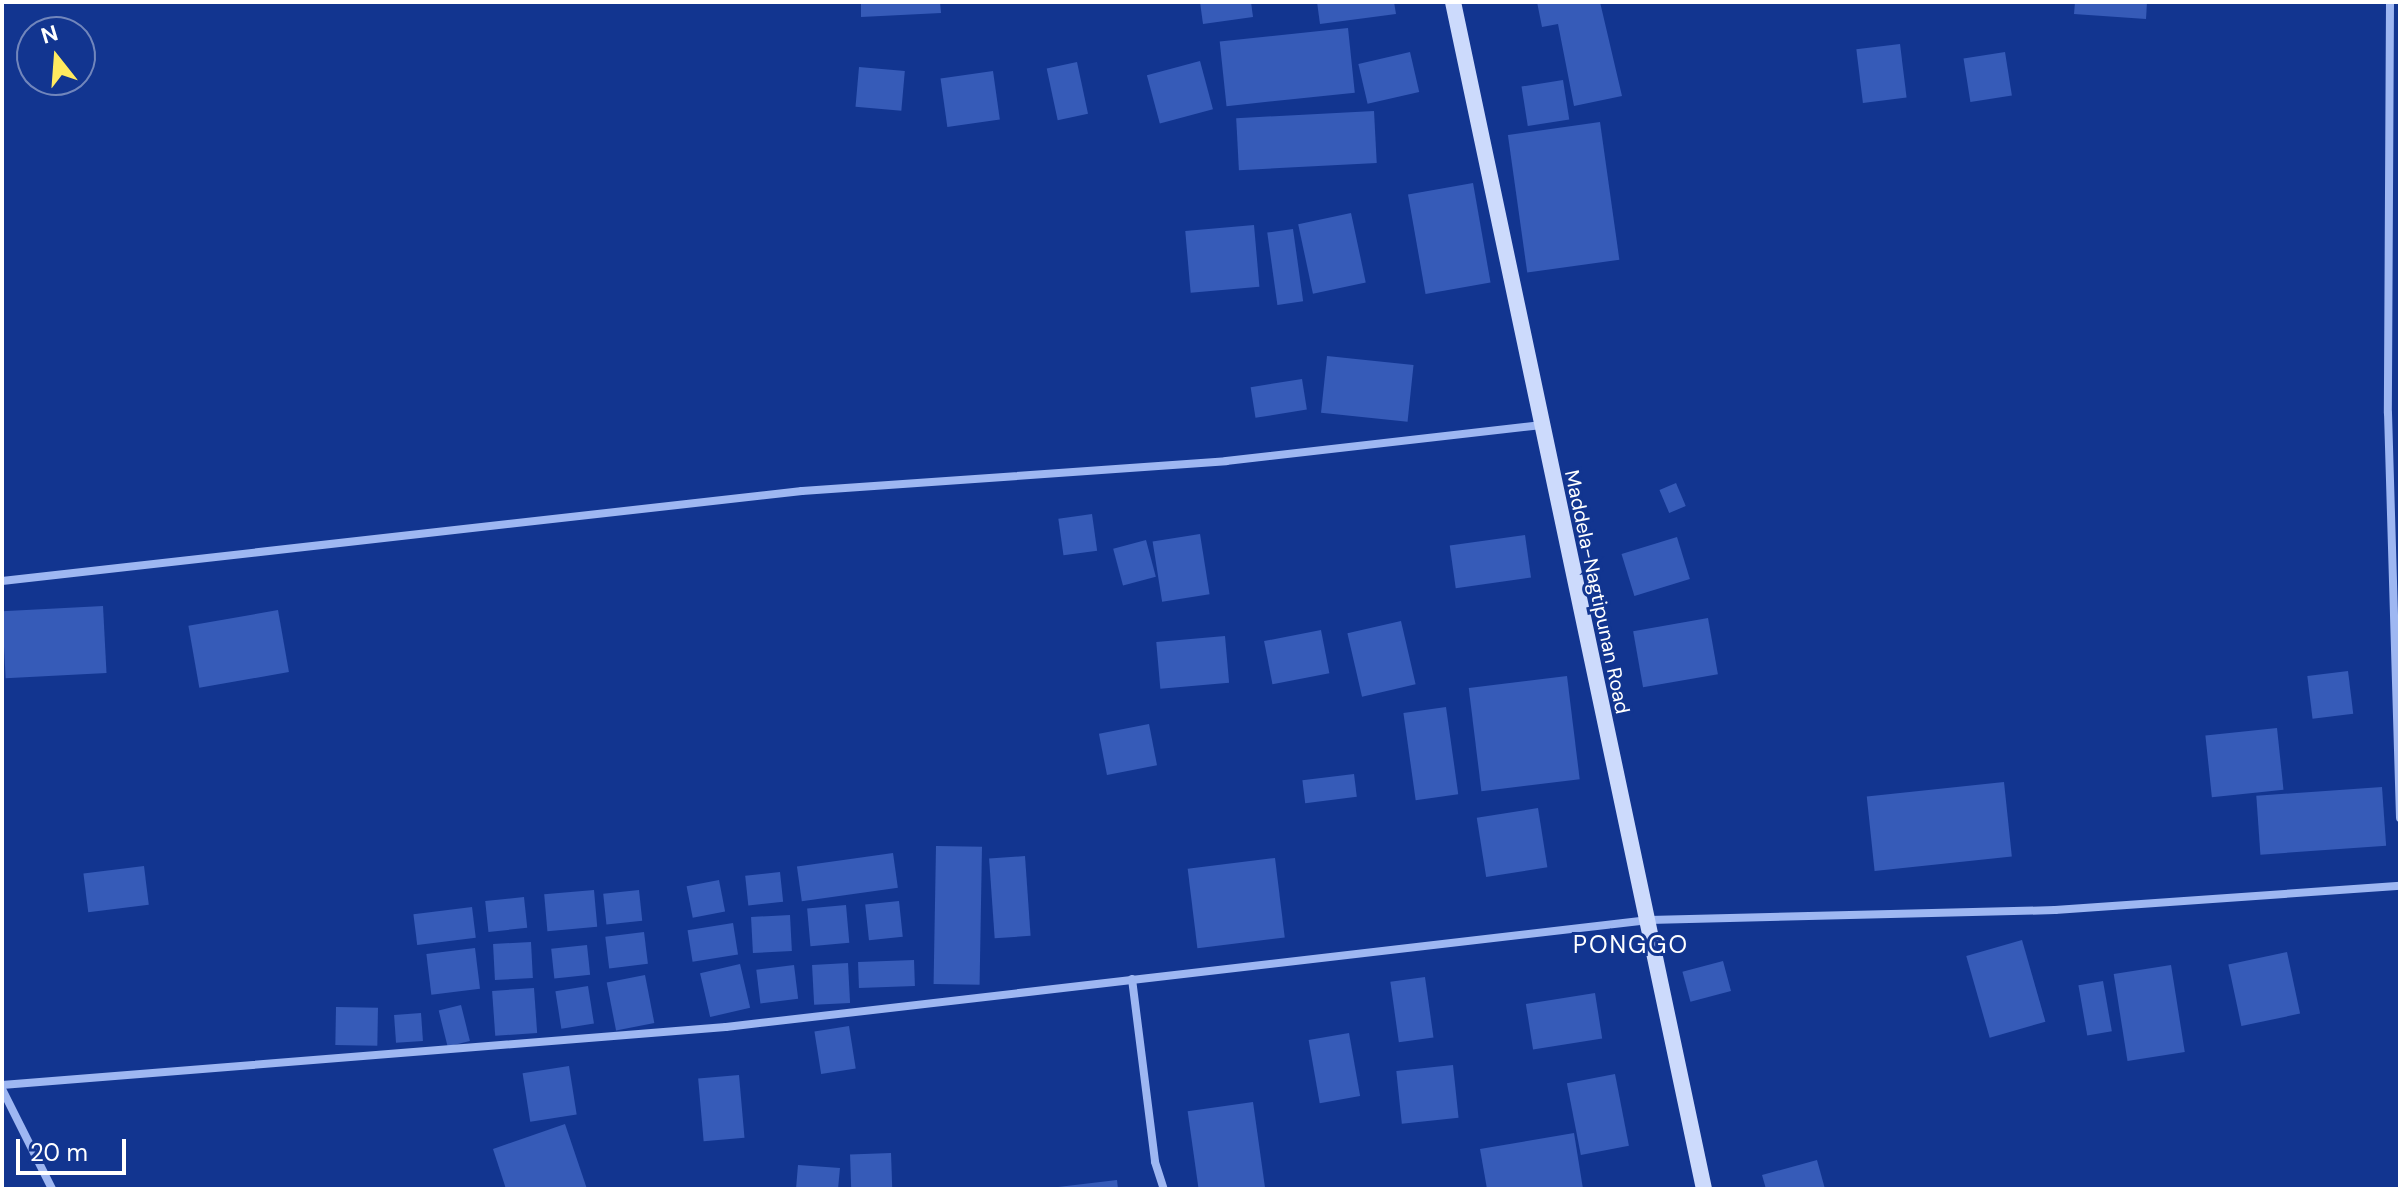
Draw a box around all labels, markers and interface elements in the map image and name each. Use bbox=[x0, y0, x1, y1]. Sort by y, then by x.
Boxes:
north arrow bbox=[16, 16, 96, 96]
text: N bbox=[38, 18, 61, 51]
street label: Maddela-Nagtipunan Road bbox=[1559, 468, 1635, 716]
district label: PONGGO bbox=[1573, 931, 1689, 959]
scale bar bbox=[20, 1123, 130, 1173]
text: 20 m bbox=[30, 1137, 88, 1168]

